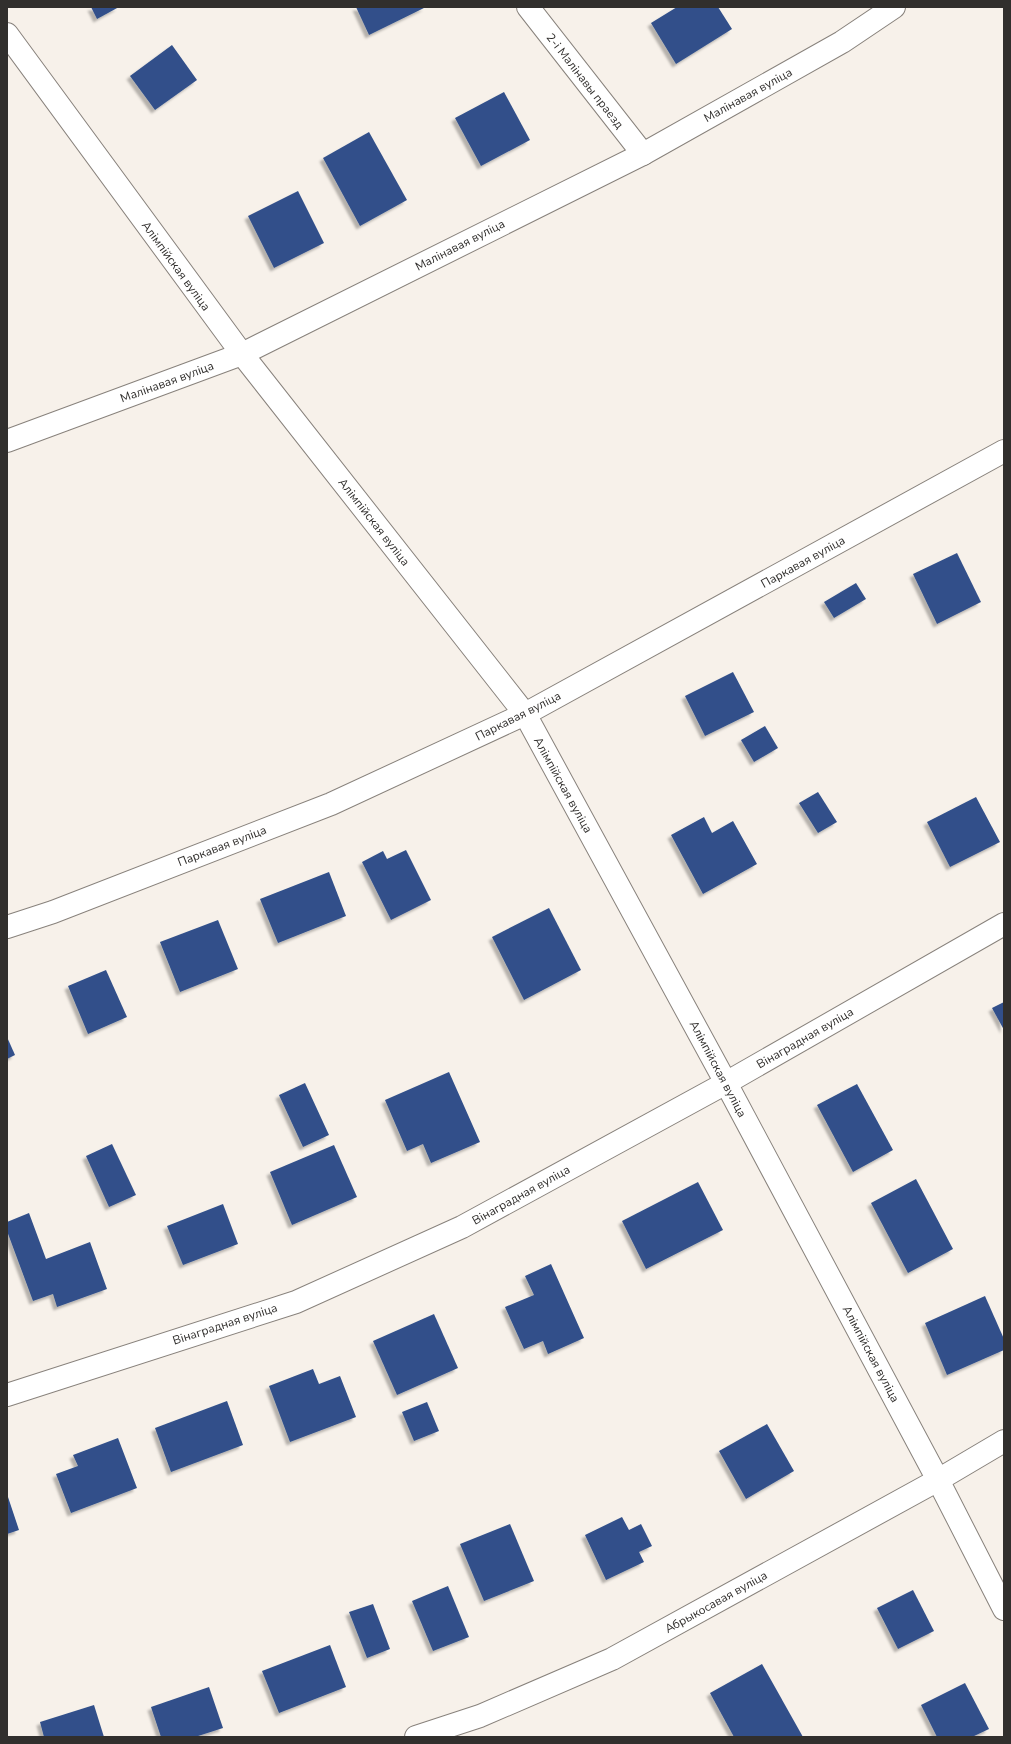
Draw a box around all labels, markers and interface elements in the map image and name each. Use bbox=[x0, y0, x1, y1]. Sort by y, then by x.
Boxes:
street label: 2-і Малінавы праезд bbox=[543, 30, 627, 132]
street label: Малінавая вуліца bbox=[701, 64, 795, 126]
street label: Малінавая вуліца bbox=[412, 216, 508, 274]
street label: Алімпійская вуліца bbox=[138, 218, 214, 314]
street label: Малінавая вуліца bbox=[118, 358, 216, 406]
street label: Алімпійская вуліца bbox=[335, 475, 413, 569]
street label: Паркавая вуліца bbox=[758, 532, 848, 592]
street label: Паркавая вуліца bbox=[473, 688, 563, 744]
street label: Алімпійская вуліца bbox=[530, 734, 596, 836]
street label: Паркавая вуліца bbox=[175, 822, 269, 870]
street label: Вінаградная вуліца bbox=[754, 1004, 856, 1072]
street label: Алімпійская вуліца bbox=[686, 1018, 750, 1120]
street label: Вінаградная вуліца bbox=[469, 1161, 573, 1229]
street label: Вінаградная вуліца bbox=[170, 1299, 280, 1349]
street label: Алімпійская вуліца bbox=[839, 1303, 903, 1405]
street label: Абрыкосавая вуліца bbox=[662, 1567, 770, 1637]

